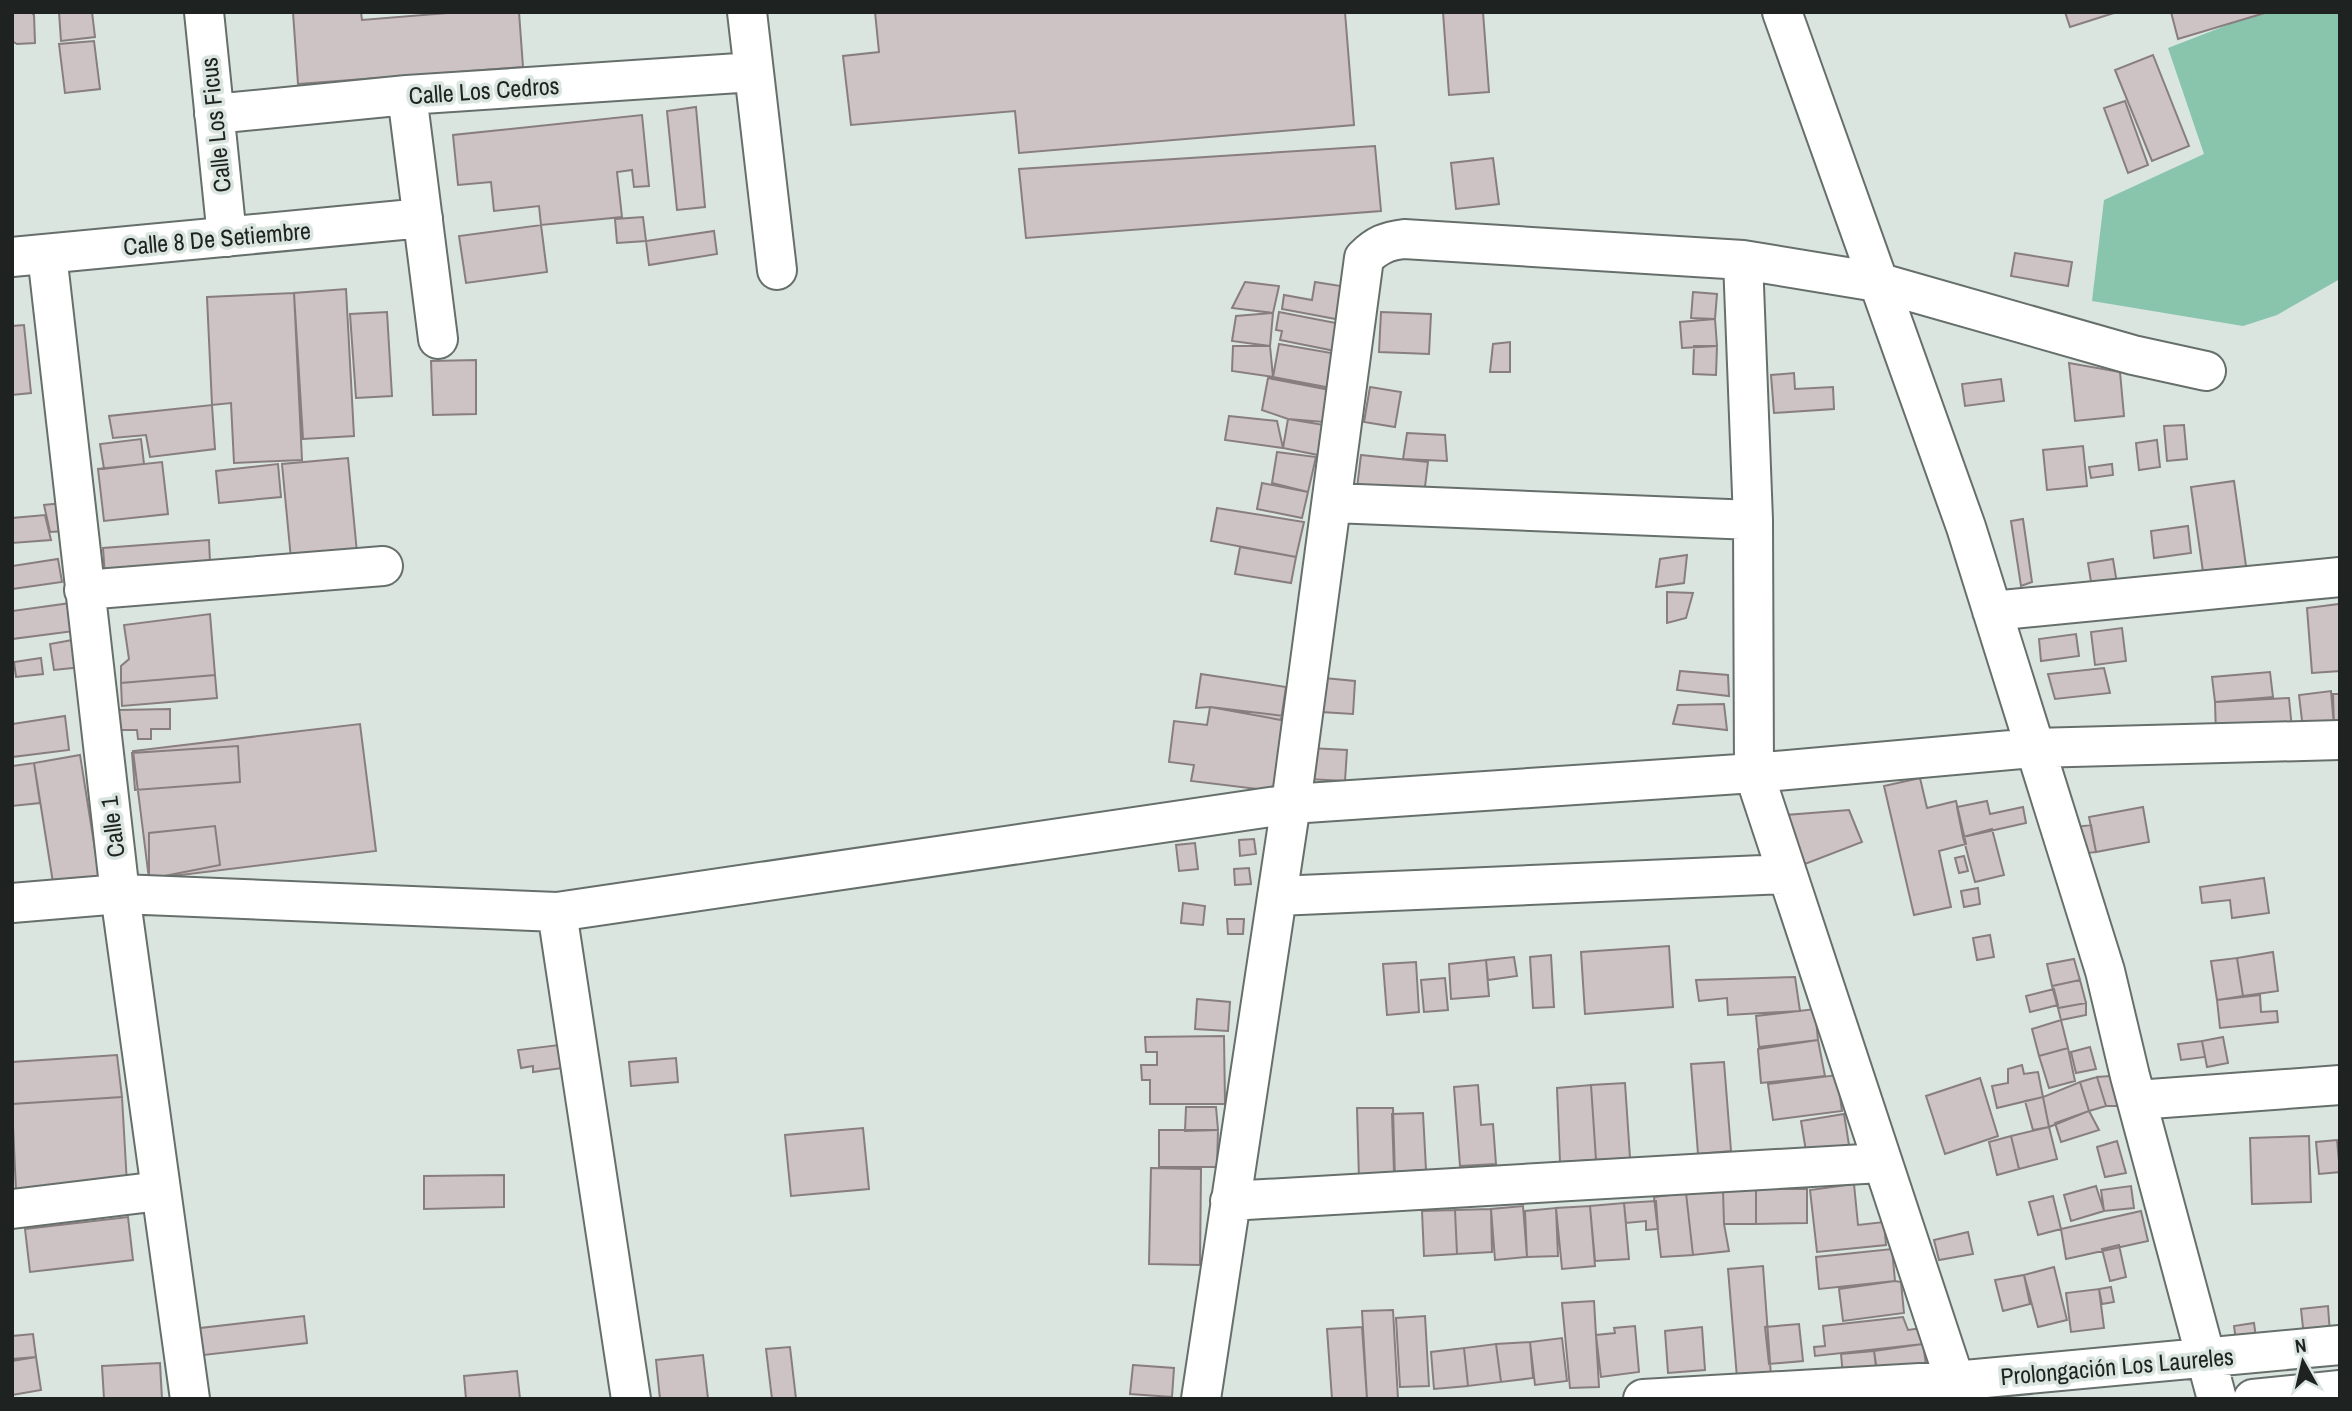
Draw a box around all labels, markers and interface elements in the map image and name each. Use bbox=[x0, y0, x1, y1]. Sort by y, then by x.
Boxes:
street label: Calle Los Ficus bbox=[192, 56, 238, 194]
street label: Calle Los Cedros bbox=[408, 69, 560, 111]
street label: Calle 8 De Setiembre bbox=[122, 214, 312, 262]
street label: Calle 1 bbox=[92, 795, 132, 859]
north arrow bbox=[2268, 1327, 2338, 1397]
text: N bbox=[2293, 1332, 2308, 1359]
street label: Prolongación Los Laureles bbox=[1999, 1340, 2235, 1392]

